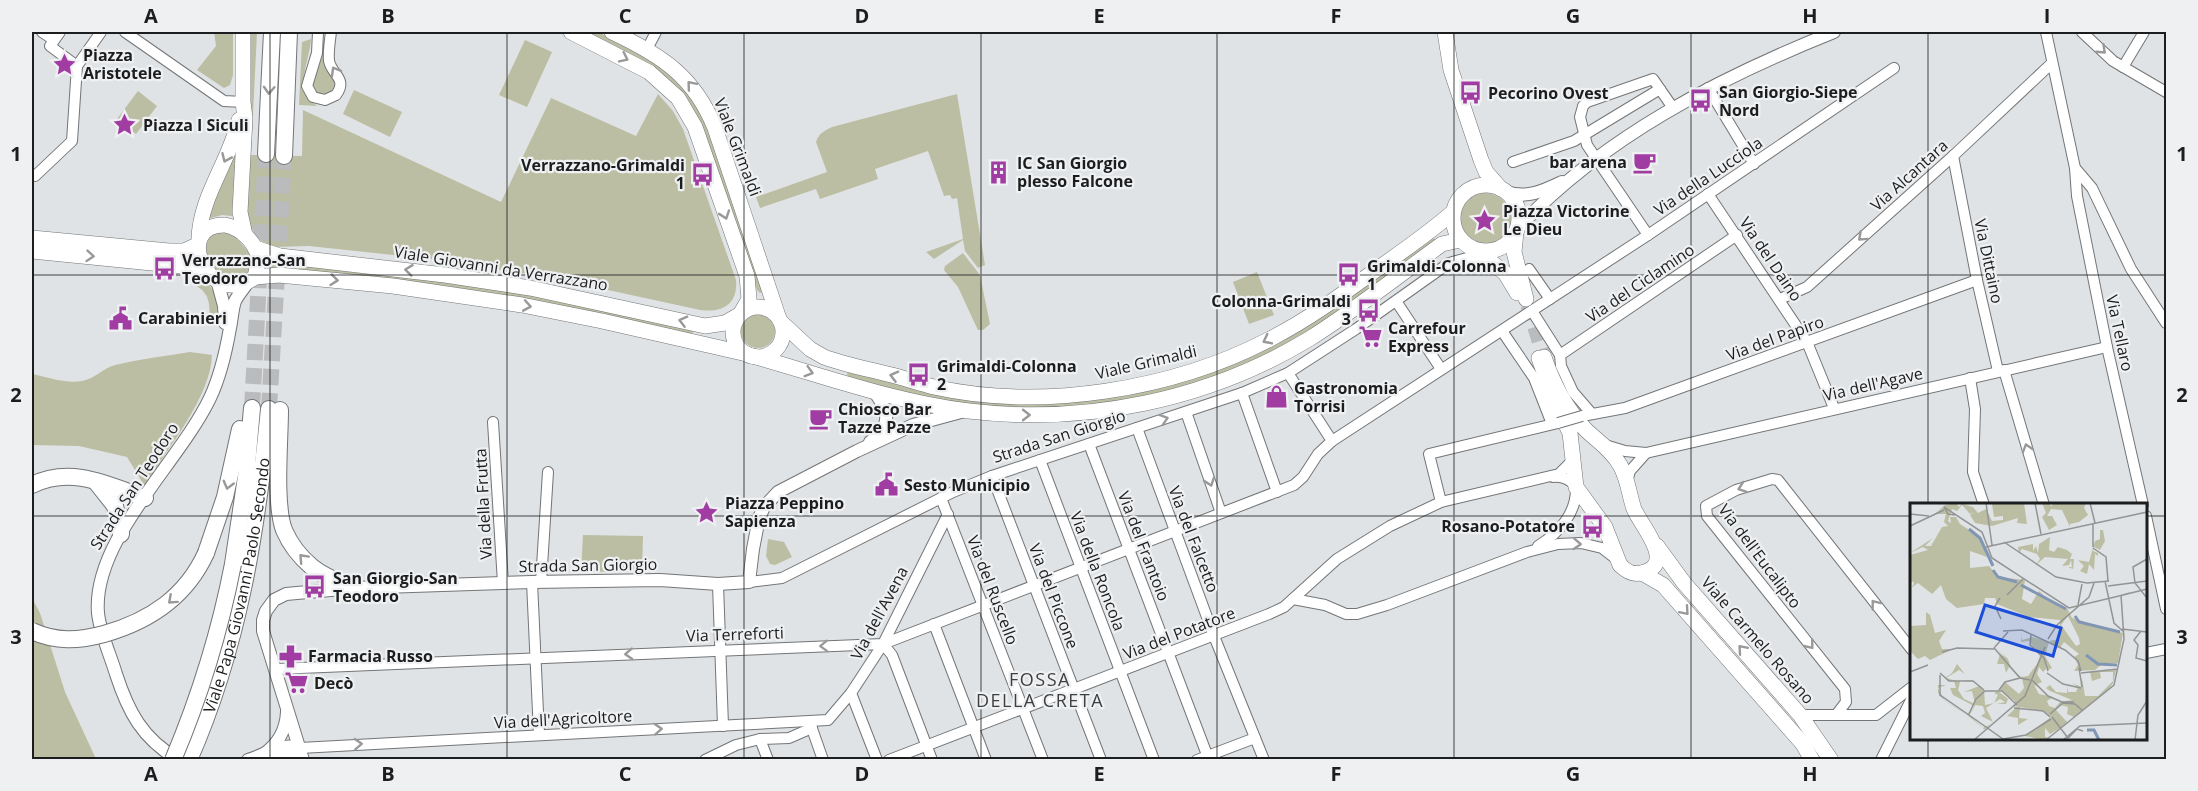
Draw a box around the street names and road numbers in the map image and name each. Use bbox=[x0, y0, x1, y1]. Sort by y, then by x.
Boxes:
street label: Viale Grimaldi bbox=[709, 95, 767, 199]
street label: Via della Lucciola bbox=[1649, 131, 1767, 221]
street label: Via Alcantara bbox=[1866, 134, 1952, 216]
street label: Via del Daino bbox=[1735, 212, 1807, 306]
street label: Via Dittaino bbox=[1969, 217, 2009, 305]
street label: Via del Ciclamino bbox=[1581, 238, 1699, 328]
street label: Viale Giovanni da Verrazzano bbox=[392, 240, 610, 296]
street label: Via Tellaro bbox=[2101, 293, 2139, 373]
street label: Via del Papiro bbox=[1723, 310, 1827, 366]
street label: Viale Grimaldi bbox=[1093, 340, 1199, 384]
street label: Via dell'Agave bbox=[1821, 362, 1925, 406]
street label: Strada San Giorgio bbox=[990, 404, 1128, 468]
street label: Strada San Teodoro bbox=[85, 418, 183, 554]
street label: Via della Frutta bbox=[469, 448, 497, 560]
street label: Viale Papa Giovanni Paolo Secondo bbox=[198, 456, 275, 716]
street label: Via del Falcetto bbox=[1164, 483, 1224, 595]
street label: Via del Frantoio bbox=[1113, 488, 1175, 604]
street label: Via dell'Eucalipto bbox=[1713, 499, 1807, 613]
street label: Via della Roncola bbox=[1065, 508, 1131, 634]
street label: Via del Ruscello bbox=[962, 532, 1024, 648]
street label: Via del Piccone bbox=[1024, 540, 1084, 652]
street label: Strada San Giorgio bbox=[519, 553, 657, 577]
street label: Via dell'Avena bbox=[845, 562, 913, 664]
street label: Viale Carmelo Rosano bbox=[1696, 572, 1820, 708]
street label: Via del Potatore bbox=[1120, 602, 1238, 664]
street label: Via Terreforti bbox=[686, 621, 784, 647]
street label: Via dell'Agricoltore bbox=[493, 704, 633, 734]

